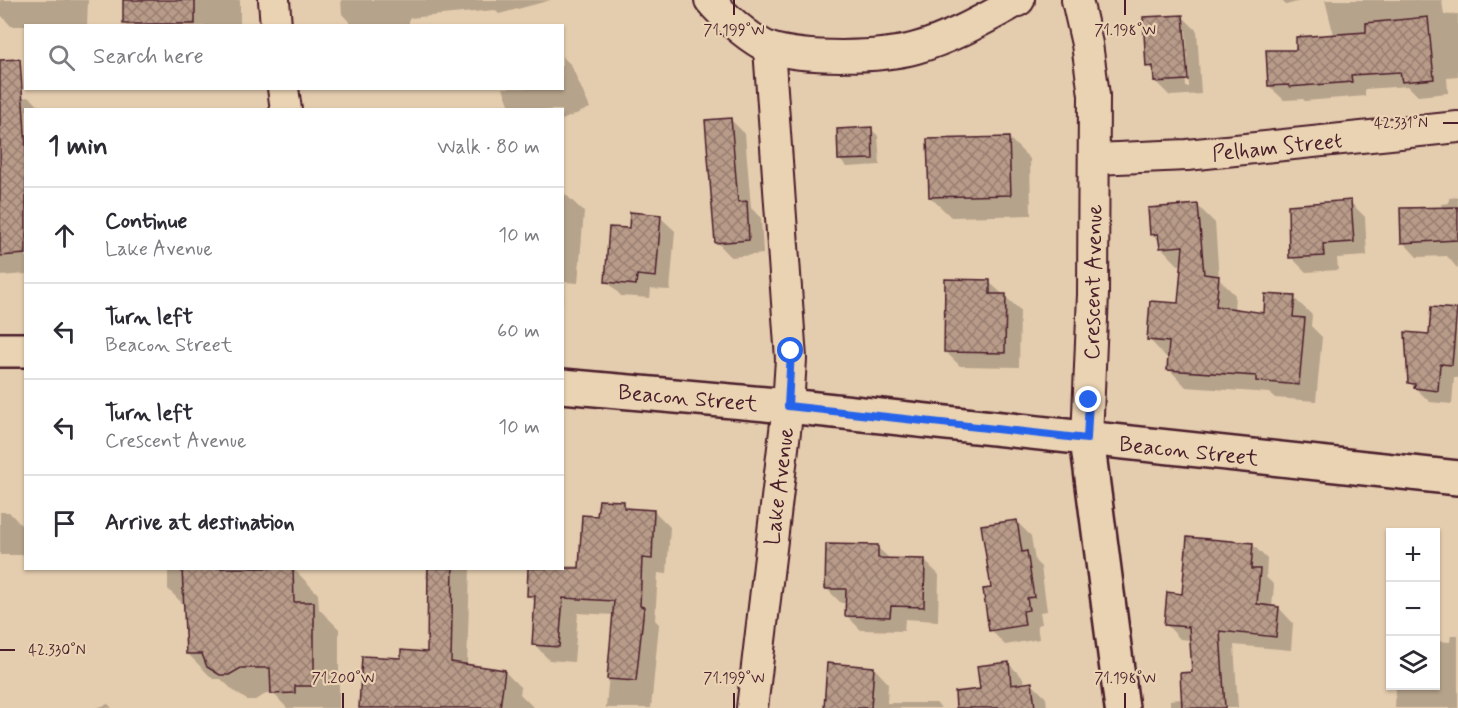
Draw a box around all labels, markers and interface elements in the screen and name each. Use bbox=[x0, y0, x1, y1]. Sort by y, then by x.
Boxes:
text: 71.199°W bbox=[703, 21, 765, 41]
text: 71.198°W bbox=[1094, 21, 1156, 41]
search box bbox=[24, 24, 564, 90]
icon: search bbox=[45, 41, 78, 74]
text: Search here bbox=[93, 43, 204, 71]
text: 42.331°N bbox=[1374, 114, 1428, 134]
street label: Pelham Street bbox=[1211, 127, 1344, 169]
text: 1 min bbox=[48, 130, 108, 164]
text: Walk · 80 m bbox=[437, 134, 540, 161]
street label: Crescent Avenue bbox=[1079, 204, 1109, 360]
text: Continue bbox=[105, 208, 187, 236]
icon: ahead bbox=[48, 219, 81, 252]
text: 10 m bbox=[498, 222, 540, 249]
text: Lake Avenue bbox=[105, 236, 213, 263]
text: Turn left bbox=[105, 304, 193, 332]
icon: left bbox=[48, 315, 81, 348]
text: 60 m bbox=[497, 318, 540, 345]
text: Beacon Street bbox=[105, 332, 233, 359]
route start bbox=[777, 337, 803, 363]
street label: Beacon Street bbox=[617, 379, 759, 419]
route end bbox=[1075, 386, 1101, 412]
text: Turn left bbox=[105, 400, 193, 428]
icon: left bbox=[48, 411, 81, 444]
text: 10 m bbox=[498, 414, 540, 441]
street label: Lake Avenue bbox=[759, 426, 801, 547]
text: Crescent Avenue bbox=[105, 428, 246, 455]
street label: Beacon Street bbox=[1118, 431, 1260, 473]
icon: arrive bbox=[48, 507, 81, 540]
text: Arrive at destination bbox=[105, 509, 295, 537]
map controls bbox=[1386, 528, 1440, 690]
button: + bbox=[1386, 528, 1440, 582]
button: − bbox=[1386, 582, 1440, 636]
button: layers bbox=[1386, 636, 1440, 690]
text: 42.330°N bbox=[28, 641, 86, 661]
text: 71.200°W bbox=[312, 669, 374, 689]
text: 71.199°W bbox=[703, 669, 765, 689]
text: 71.198°W bbox=[1094, 669, 1156, 689]

